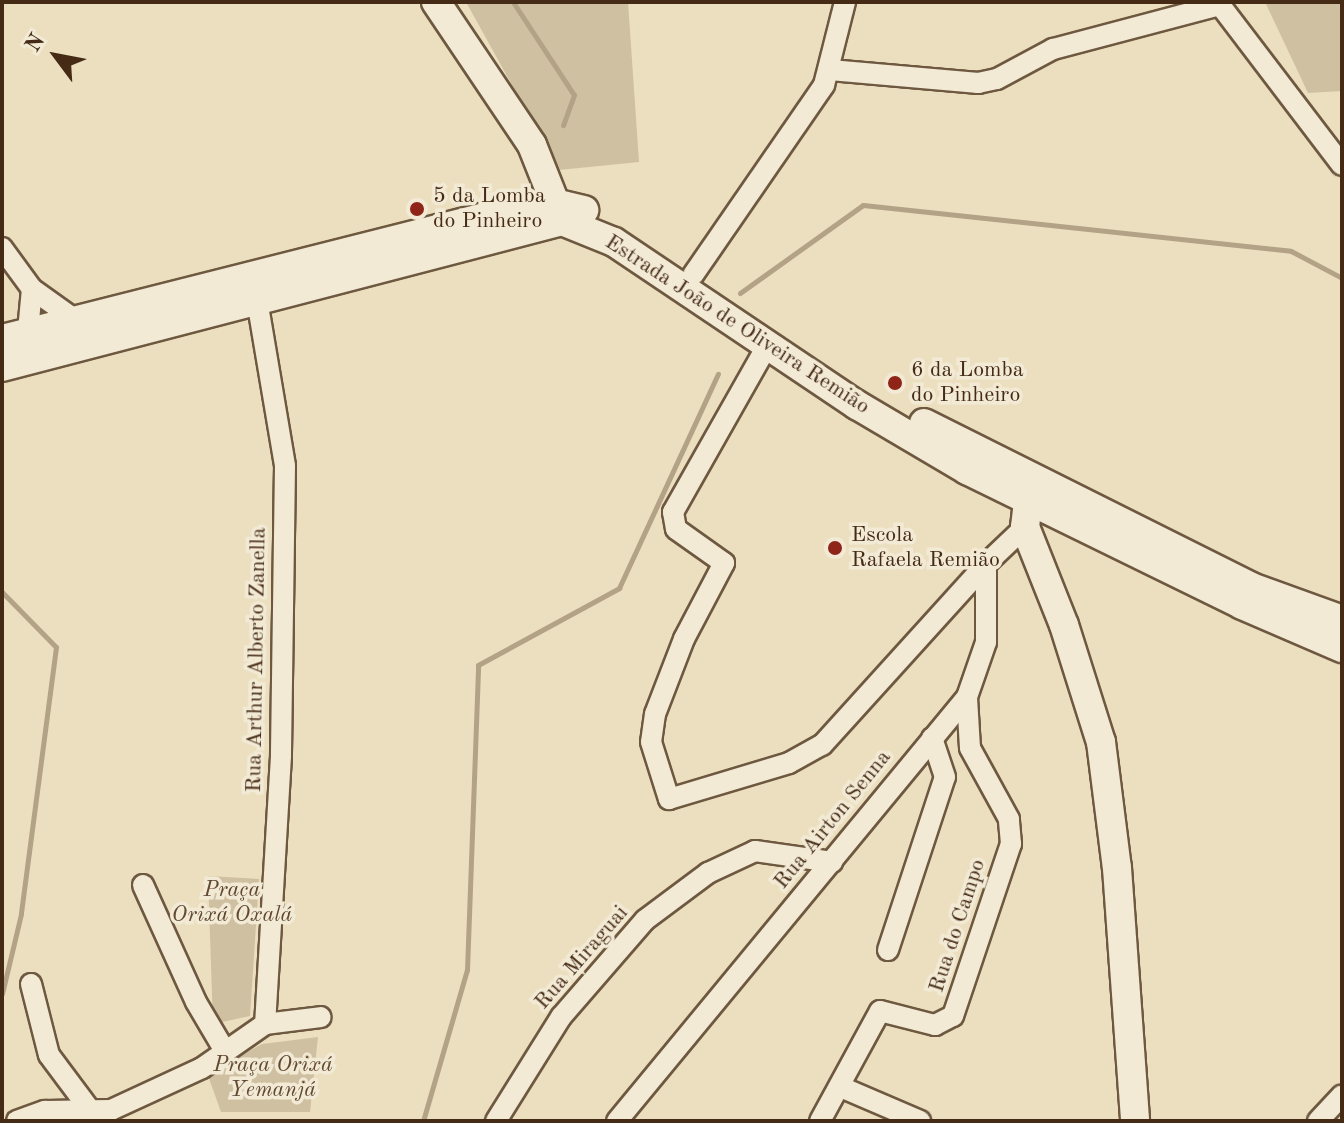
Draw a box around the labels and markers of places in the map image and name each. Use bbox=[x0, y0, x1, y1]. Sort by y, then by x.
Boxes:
place label: 5 da Lomba do Pinheiro bbox=[433, 183, 546, 234]
marker: 5 da Lomba do Pinheiro bbox=[408, 200, 426, 218]
place label: 6 da Lomba do Pinheiro bbox=[911, 357, 1024, 408]
marker: 6 da Lomba do Pinheiro bbox=[886, 374, 904, 392]
place label: Escola Rafaela Remião bbox=[851, 522, 1000, 574]
marker: Escola Rafaela Remião bbox=[826, 539, 844, 557]

